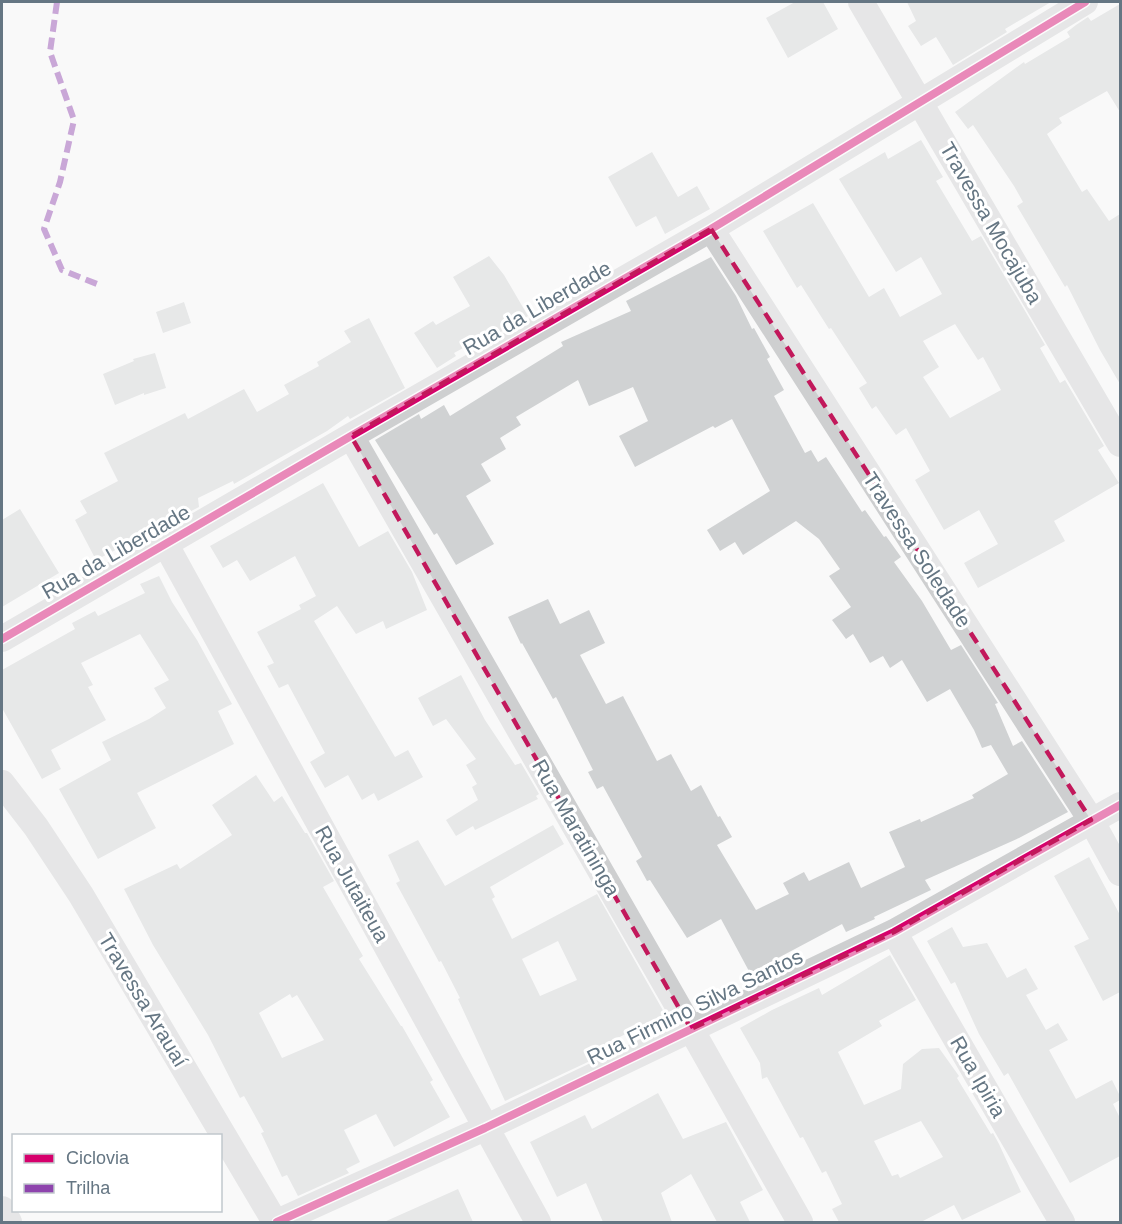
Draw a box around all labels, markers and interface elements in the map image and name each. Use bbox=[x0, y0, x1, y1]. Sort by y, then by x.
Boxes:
street label: Travessa Mocajuba bbox=[936, 138, 1047, 308]
street label: Rua da Liberdade bbox=[459, 256, 615, 359]
street label: Travessa Soledade bbox=[859, 468, 976, 632]
street label: Rua da Liberdade bbox=[38, 500, 194, 603]
street label: Rua Maratininga bbox=[528, 755, 625, 900]
street label: Rua Jutaiteua bbox=[311, 822, 394, 946]
street label: Travessa Arauaí bbox=[94, 929, 193, 1071]
street label: Rua Firmino Silva Santos bbox=[583, 944, 806, 1069]
street label: Rua Ipiria bbox=[946, 1032, 1011, 1122]
legend bbox=[12, 1134, 222, 1212]
text: Ciclovia bbox=[66, 1148, 130, 1168]
text: Trilha bbox=[66, 1178, 111, 1198]

